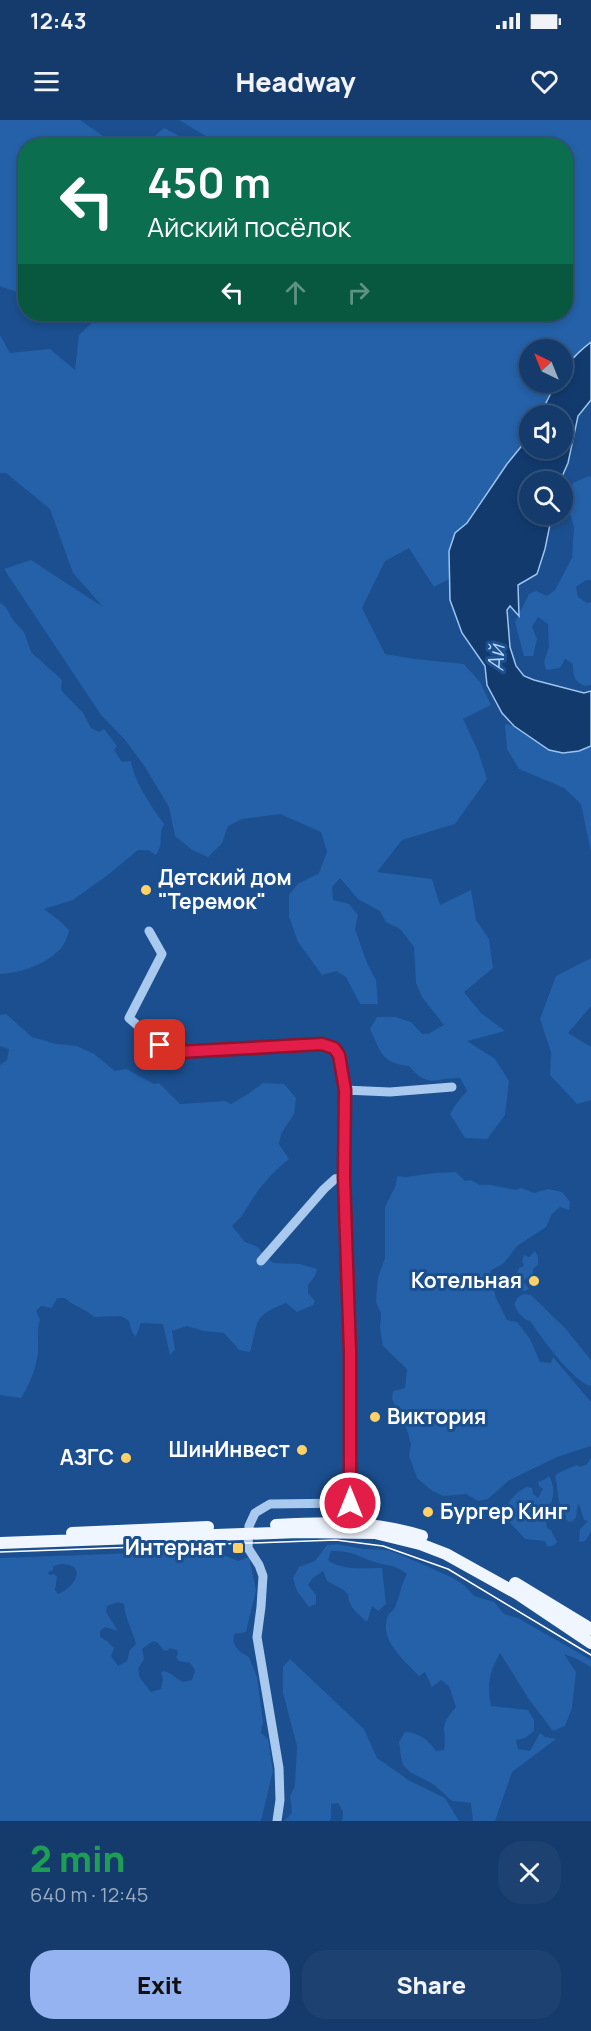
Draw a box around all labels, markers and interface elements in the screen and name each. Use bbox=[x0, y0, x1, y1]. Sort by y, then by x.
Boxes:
text: 12:43 bbox=[30, 6, 86, 36]
text: Headway bbox=[235, 63, 356, 100]
icon: menu bbox=[30, 65, 63, 98]
icon: heart bbox=[528, 65, 561, 98]
text: 450 m bbox=[147, 153, 271, 211]
icon: left bbox=[48, 162, 126, 240]
text: Айский посёлок bbox=[147, 208, 351, 245]
icon: left bbox=[216, 276, 249, 309]
icon: ahead bbox=[279, 276, 312, 309]
icon: right bbox=[342, 276, 375, 309]
north arrow bbox=[519, 339, 573, 393]
map controls bbox=[519, 339, 573, 525]
button: sound bbox=[519, 405, 573, 459]
button: search bbox=[519, 471, 573, 525]
water label: Ай bbox=[480, 643, 512, 672]
place label: Детский дом "Теремок" bbox=[158, 863, 292, 915]
marker: Детский дом "Теремок" bbox=[139, 883, 153, 897]
pin bbox=[134, 1019, 185, 1070]
icon: arrive bbox=[143, 1028, 176, 1061]
place label: Котельная bbox=[411, 1266, 522, 1294]
marker: Котельная bbox=[527, 1274, 541, 1288]
place label: Виктория bbox=[387, 1402, 486, 1430]
marker: Виктория bbox=[368, 1410, 382, 1424]
place label: ШинИнвест bbox=[169, 1435, 290, 1463]
place label: АЗГС bbox=[60, 1443, 114, 1471]
marker: ШинИнвест bbox=[295, 1443, 309, 1457]
marker: АЗГС bbox=[119, 1451, 133, 1465]
position arrow bbox=[318, 1471, 382, 1535]
place label: Бургер Кинг bbox=[440, 1497, 567, 1525]
marker: Бургер Кинг bbox=[421, 1505, 435, 1519]
place label: Интернат bbox=[125, 1533, 226, 1561]
marker: Интернат bbox=[231, 1541, 245, 1555]
text: 2 min bbox=[30, 1834, 125, 1883]
button: close bbox=[498, 1841, 561, 1904]
text: 640 m · 12:45 bbox=[30, 1881, 148, 1908]
button: Exit bbox=[30, 1950, 290, 2019]
button: Share bbox=[302, 1950, 561, 2019]

